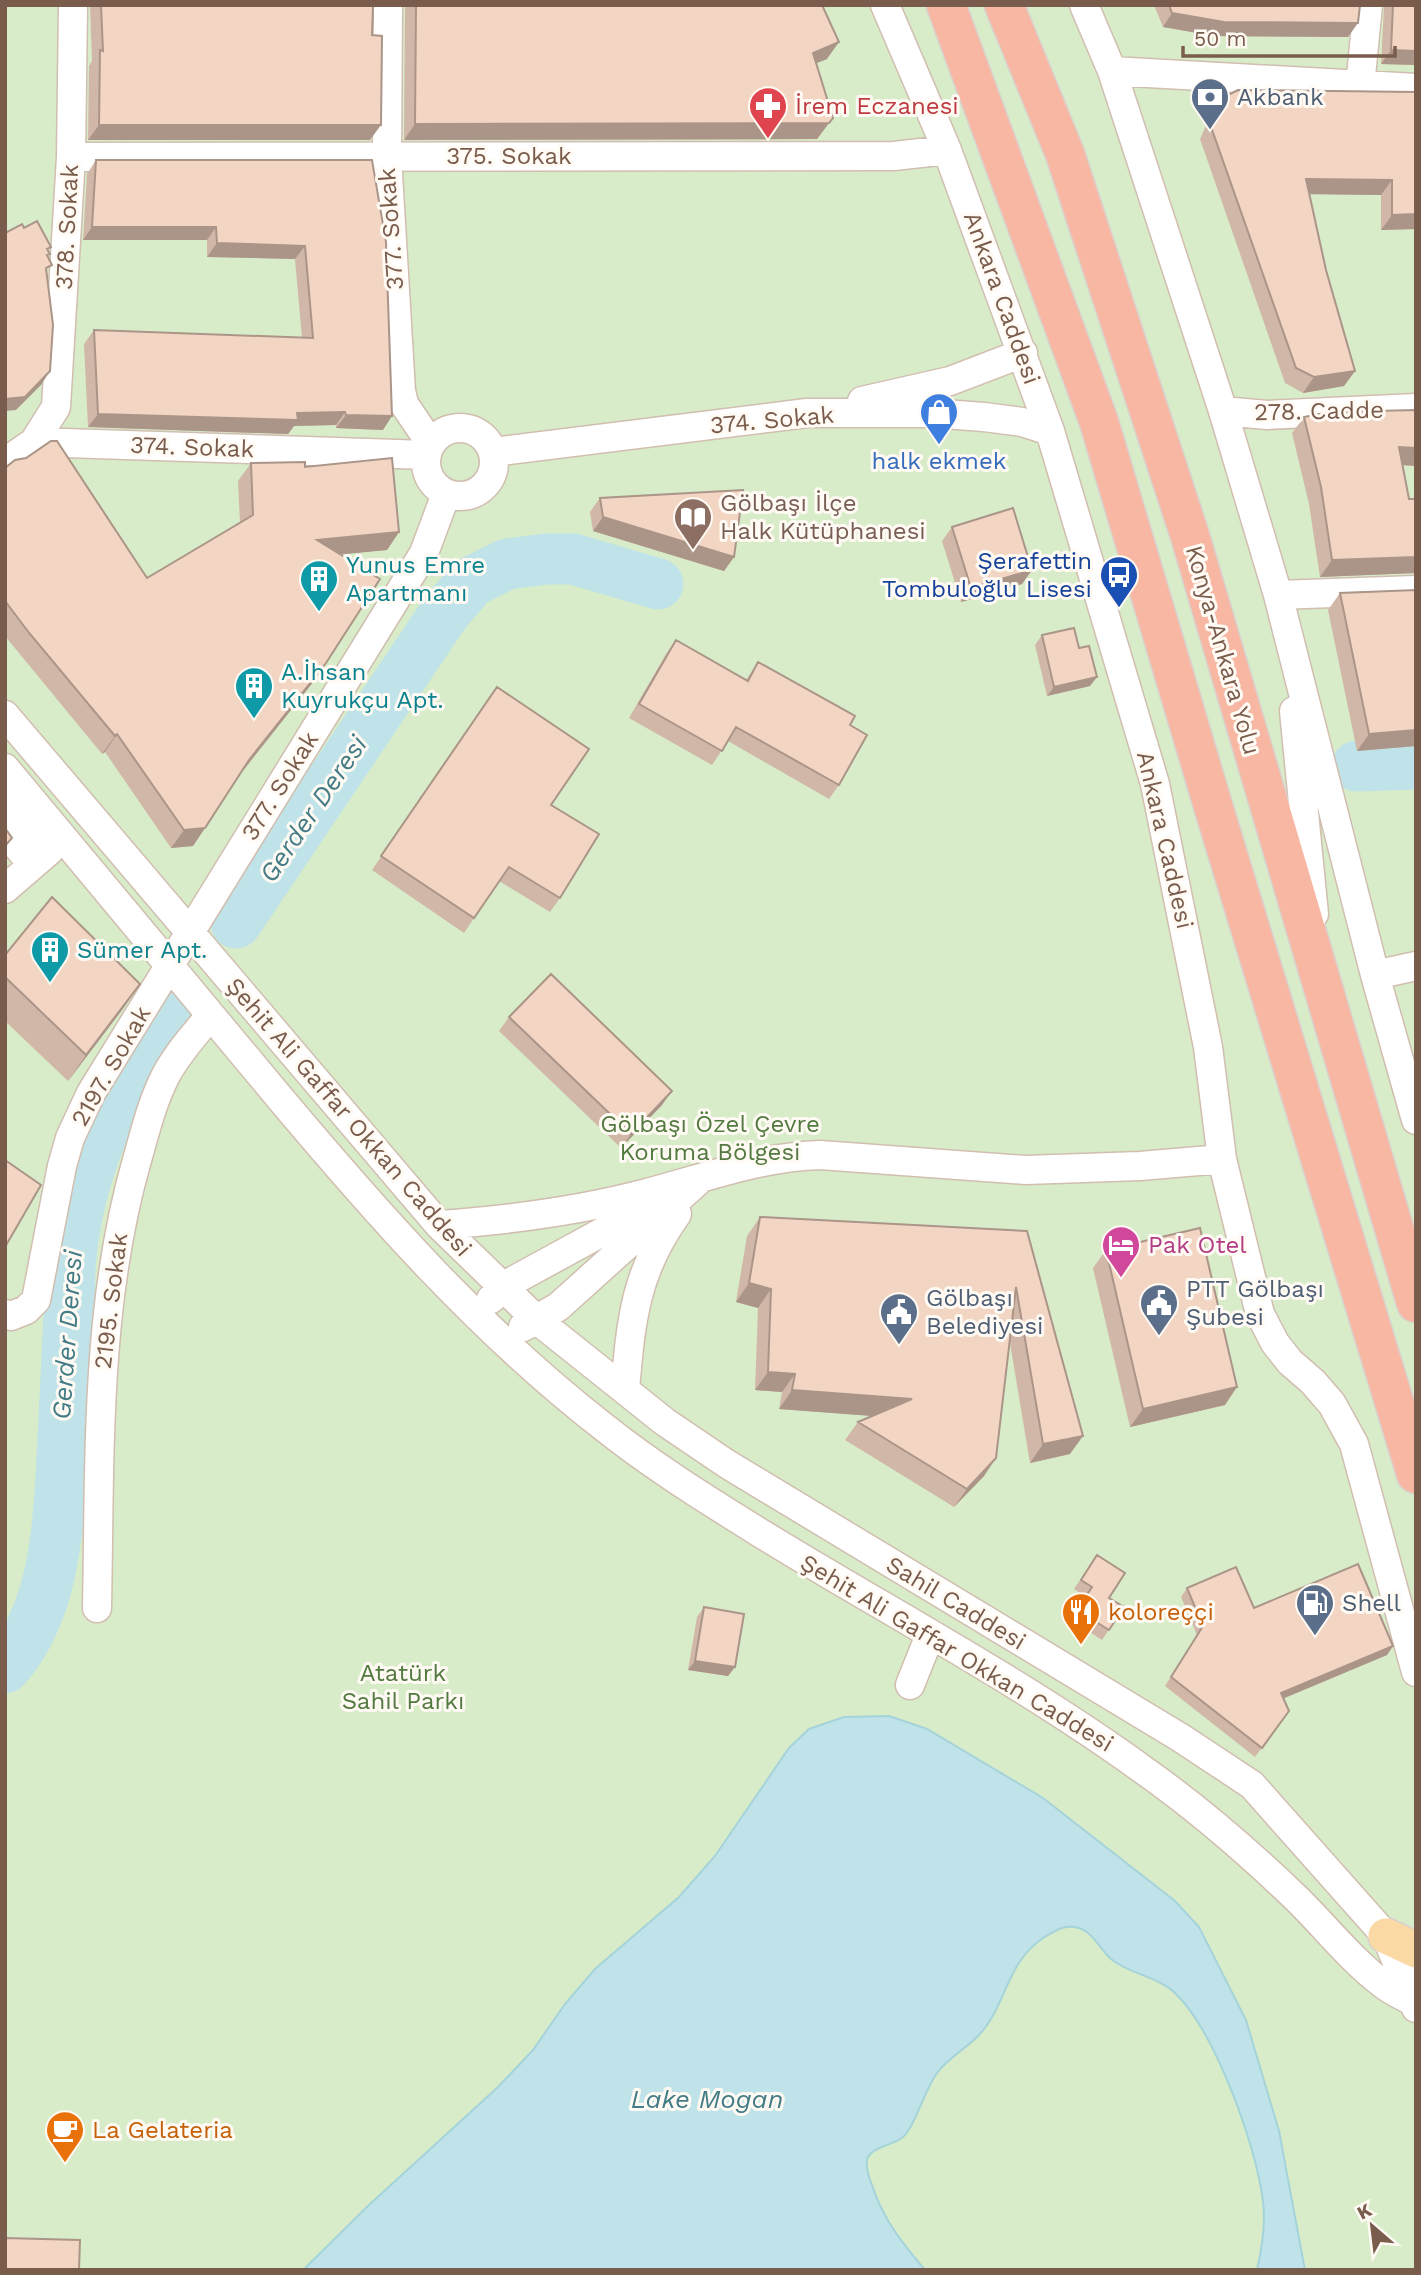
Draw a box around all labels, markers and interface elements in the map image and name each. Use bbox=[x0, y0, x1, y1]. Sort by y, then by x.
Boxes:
scale bar bbox=[1183, 14, 1395, 58]
text: 50 m bbox=[1194, 26, 1246, 51]
bank icon: Akbank bbox=[1189, 76, 1231, 131]
place label: Akbank bbox=[1237, 83, 1324, 111]
pharmacy icon: İrem Eczanesi bbox=[747, 85, 789, 140]
place label: İrem Eczanesi bbox=[795, 92, 959, 120]
street label: 375. Sokak bbox=[446, 142, 572, 170]
street label: 378. Sokak bbox=[50, 163, 84, 291]
street label: 377. Sokak bbox=[373, 167, 409, 291]
street label: Ankara Caddesi bbox=[958, 208, 1046, 388]
shop icon: halk ekmek bbox=[918, 391, 960, 446]
street label: 278. Cadde bbox=[1254, 396, 1384, 426]
street label: 374. Sokak bbox=[709, 401, 835, 439]
street label: 374. Sokak bbox=[129, 431, 255, 463]
place label: halk ekmek bbox=[872, 447, 1007, 475]
place label: Gölbaşı İlçe Halk Kütüphanesi bbox=[720, 489, 926, 545]
library icon: Gölbaşı İlçe Halk Kütüphanesi bbox=[672, 496, 714, 551]
street label: Konya-Ankara Yolu bbox=[1180, 542, 1266, 758]
place label: Şerafettin Tombuloğlu Lisesi bbox=[882, 547, 1092, 603]
place label: Yunus Emre Apartmanı bbox=[346, 551, 485, 607]
bus stop icon: Şerafettin Tombuloğlu Lisesi bbox=[1098, 554, 1140, 609]
building icon: Yunus Emre Apartmanı bbox=[298, 558, 340, 613]
place label: A.İhsan Kuyrukçu Apt. bbox=[281, 658, 444, 714]
building icon: A.İhsan Kuyrukçu Apt. bbox=[233, 665, 275, 720]
street label: 377. Sokak bbox=[236, 726, 325, 845]
water label: Gerder Deresi bbox=[253, 729, 374, 888]
street label: Ankara Caddesi bbox=[1131, 749, 1199, 931]
building icon: Sümer Apt. bbox=[29, 929, 71, 984]
place label: Sümer Apt. bbox=[77, 936, 207, 964]
street label: Şehit Ali Gaffar Okkan Caddesi bbox=[220, 972, 478, 1262]
street label: 2197. Sokak bbox=[65, 1001, 157, 1131]
park label: Gölbaşı Özel Çevre Koruma Bölgesi bbox=[600, 1110, 820, 1166]
hotel icon: Pak Otel bbox=[1100, 1224, 1142, 1279]
street label: 2195. Sokak bbox=[89, 1231, 133, 1371]
place label: Pak Otel bbox=[1148, 1231, 1247, 1259]
water label: Gerder Deresi bbox=[46, 1248, 88, 1421]
place label: PTT Gölbaşı Şubesi bbox=[1186, 1275, 1324, 1331]
public building icon: PTT Gölbaşı Şubesi bbox=[1138, 1282, 1180, 1337]
place label: Gölbaşı Belediyesi bbox=[926, 1284, 1043, 1340]
public building icon: Gölbaşı Belediyesi bbox=[878, 1291, 920, 1346]
street label: Şehit Ali Gaffar Okkan Caddesi bbox=[796, 1548, 1118, 1758]
street label: Sahil Caddesi bbox=[881, 1550, 1031, 1656]
fuel station icon: Shell bbox=[1294, 1582, 1336, 1637]
place label: Shell bbox=[1342, 1589, 1401, 1617]
restaurant icon: koloreççi bbox=[1060, 1591, 1102, 1646]
place label: koloreççi bbox=[1108, 1598, 1214, 1626]
park label: Atatürk Sahil Parkı bbox=[342, 1659, 464, 1715]
water label: Lake Mogan bbox=[631, 2084, 783, 2114]
cafe icon: La Gelateria bbox=[44, 2109, 86, 2164]
place label: La Gelateria bbox=[92, 2116, 233, 2144]
north arrow bbox=[1337, 2191, 1407, 2261]
text: K bbox=[1353, 2198, 1375, 2225]

